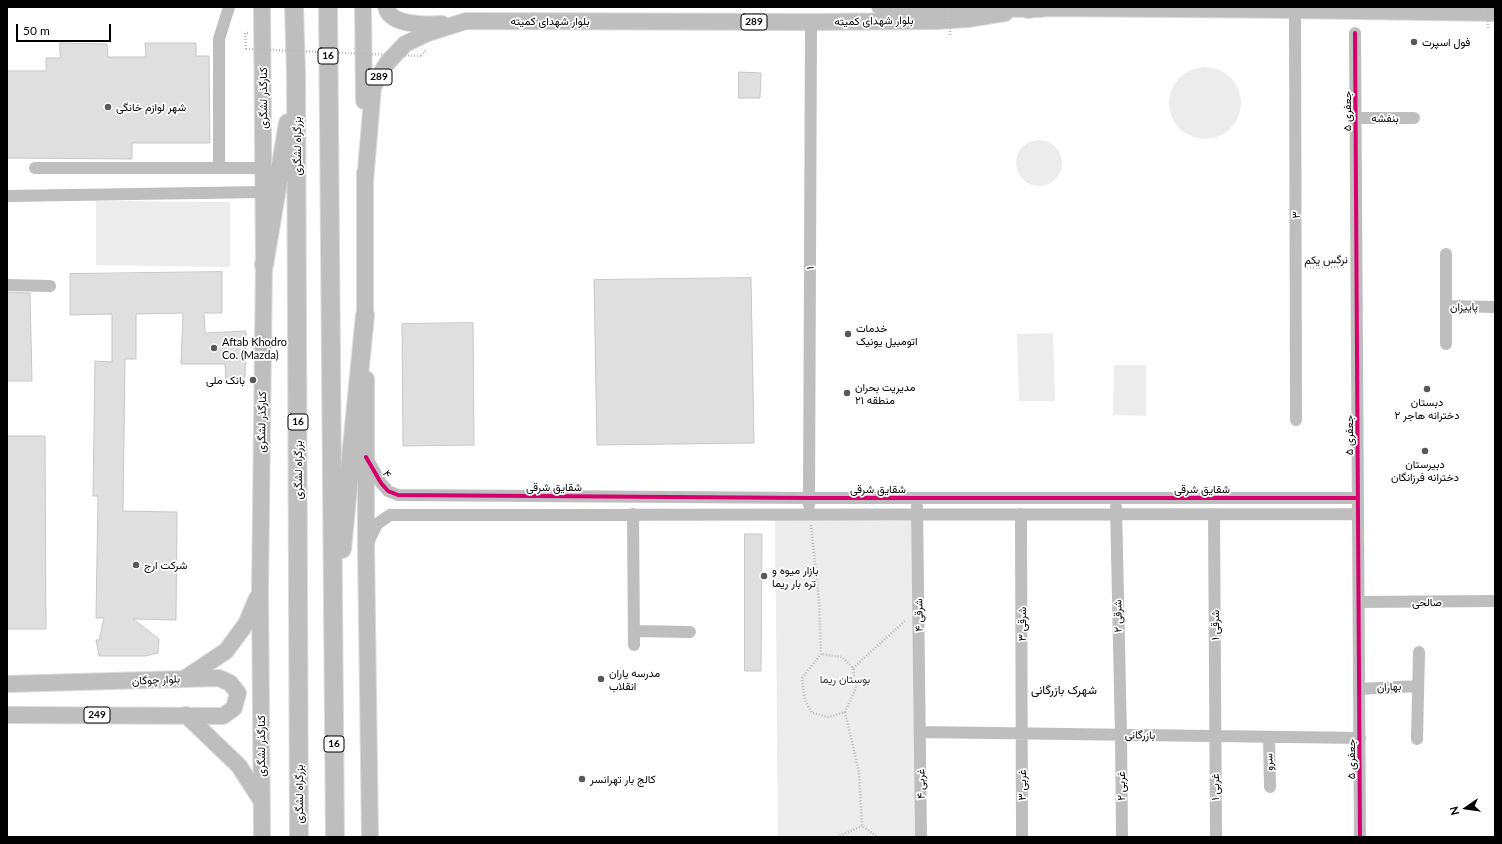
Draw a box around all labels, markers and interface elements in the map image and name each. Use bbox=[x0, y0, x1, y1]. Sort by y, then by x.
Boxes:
street label: بلوار شهدای کمیته bbox=[511, 14, 589, 28]
road number: 289 bbox=[741, 14, 767, 30]
street label: بلوار شهدای کمیته bbox=[834, 14, 914, 28]
scale bar bbox=[18, 16, 113, 42]
text: 50 m bbox=[23, 23, 50, 38]
place label: فول اسپرت bbox=[1422, 35, 1470, 49]
marker: فول اسپرت bbox=[1409, 37, 1419, 47]
road number: 16 bbox=[318, 48, 338, 64]
street label: کنارگذر لشگری bbox=[256, 67, 270, 129]
road number: 289 bbox=[366, 69, 392, 85]
street label: جعفری ۵ bbox=[1340, 91, 1354, 131]
place label: شهر لوازم خانگی bbox=[116, 100, 186, 114]
marker: شهر لوازم خانگی bbox=[103, 102, 113, 112]
street label: بنفشه bbox=[1371, 111, 1399, 125]
street label: بزرگراه لشگری bbox=[290, 116, 304, 176]
street label: ۳ bbox=[1289, 211, 1303, 219]
street label: نرگس یکم bbox=[1304, 253, 1348, 267]
street label: ۱ bbox=[803, 266, 817, 270]
street label: پاییزان bbox=[1450, 300, 1478, 314]
place label: خدمات اتومبیل یونیک bbox=[856, 321, 917, 347]
marker: خدمات اتومبیل یونیک bbox=[843, 329, 853, 339]
place label: Aftab Khodro Co. (Mazda) bbox=[222, 335, 287, 361]
marker: Aftab Khodro Co. (Mazda) bbox=[209, 343, 219, 353]
place label: بانک ملی bbox=[206, 373, 245, 387]
marker: بانک ملی bbox=[248, 375, 258, 385]
place label: مدیریت بحران منطقه ۲۱ bbox=[855, 380, 915, 406]
marker: دبستان دخترانه هاجر ۲ bbox=[1422, 384, 1432, 394]
marker: مدیریت بحران منطقه ۲۱ bbox=[842, 388, 852, 398]
street label: کنارگذر لشگری bbox=[255, 391, 269, 453]
place label: دبستان دخترانه هاجر ۲ bbox=[1395, 395, 1459, 421]
road number: 16 bbox=[288, 414, 308, 430]
street label: جعفری ۵ bbox=[1342, 415, 1356, 455]
street label: بزرگراه لشگری bbox=[291, 440, 305, 500]
marker: دبیرستان دخترانه فرزانگان bbox=[1420, 446, 1430, 456]
place label: دبیرستان دخترانه فرزانگان bbox=[1391, 457, 1459, 483]
street label: ۴ bbox=[380, 468, 394, 480]
street label: شقایق شرقی bbox=[526, 480, 582, 494]
street label: شقایق شرقی bbox=[850, 482, 906, 496]
street label: شقایق شرقی bbox=[1174, 482, 1230, 496]
place label: شرکت ارج bbox=[144, 558, 187, 572]
marker: شرکت ارج bbox=[131, 560, 141, 570]
place label: بازار میوه و تره بار ریما bbox=[772, 563, 818, 589]
marker: بازار میوه و تره بار ریما bbox=[759, 571, 769, 581]
street label: صالحی bbox=[1412, 595, 1442, 609]
street label: ۴ شرقی bbox=[912, 598, 926, 632]
street label: ۲ شرقی bbox=[1111, 599, 1125, 633]
street label: ۳ شرقی bbox=[1015, 607, 1029, 641]
street label: ۱ شرقی bbox=[1208, 610, 1222, 640]
place label: مدرسه یاران انقلاب bbox=[609, 666, 660, 692]
street label: بلوار چوگان bbox=[132, 672, 180, 688]
park label: بوستان ریما bbox=[820, 672, 870, 686]
marker: مدرسه یاران انقلاب bbox=[596, 674, 606, 684]
street label: بهاران bbox=[1376, 680, 1402, 694]
district label: شهرک بازرگانی bbox=[1031, 683, 1097, 697]
road number: 249 bbox=[84, 707, 110, 723]
street label: کنارگذر لشگری bbox=[254, 715, 268, 777]
street label: بازرگانی bbox=[1125, 728, 1155, 742]
road number: 16 bbox=[324, 736, 344, 752]
street label: جعفری ۵ bbox=[1344, 739, 1358, 779]
street label: سرو bbox=[1262, 753, 1276, 771]
street label: بزرگراه لشگری bbox=[292, 764, 306, 824]
street label: ۴ غربی bbox=[914, 769, 928, 799]
street label: ۳ غربی bbox=[1015, 769, 1029, 801]
street label: ۲ غربی bbox=[1114, 771, 1128, 801]
place label: کالج بار تهرانسر bbox=[590, 772, 656, 786]
street label: ۱ غربی bbox=[1208, 773, 1222, 801]
marker: کالج بار تهرانسر bbox=[577, 774, 587, 784]
north arrow bbox=[1446, 788, 1486, 828]
text: N bbox=[1447, 805, 1461, 816]

